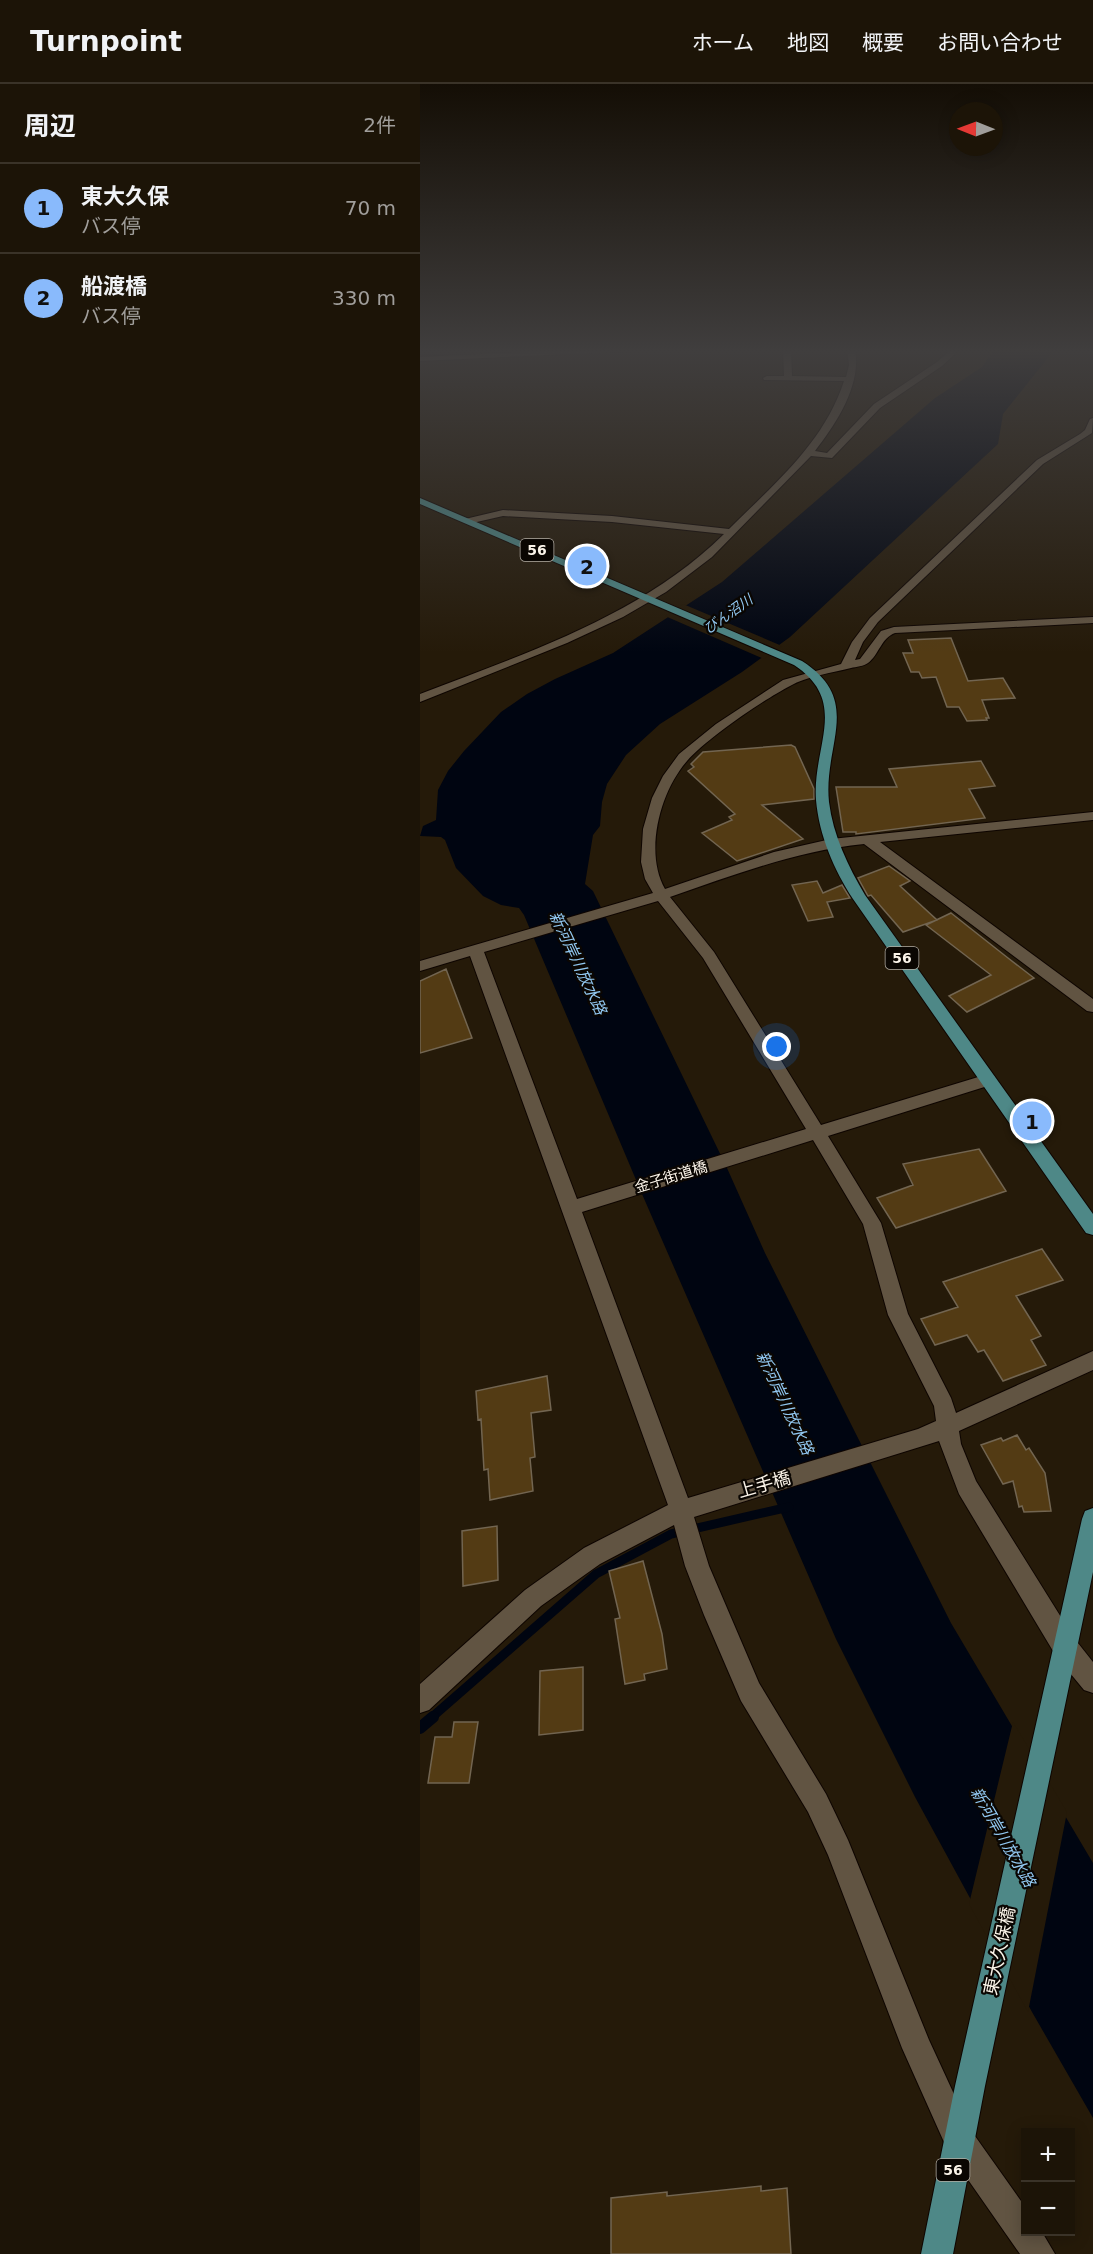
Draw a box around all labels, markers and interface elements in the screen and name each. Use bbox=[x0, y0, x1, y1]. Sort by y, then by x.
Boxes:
text: Turnpoint bbox=[30, 25, 182, 58]
text: ホーム bbox=[692, 31, 754, 55]
text: 地図 bbox=[787, 31, 829, 55]
text: 概要 bbox=[862, 31, 904, 55]
text: お問い合わせ bbox=[937, 31, 1063, 55]
north arrow bbox=[949, 102, 1003, 156]
text: 周辺 bbox=[24, 111, 76, 141]
text: 2件 bbox=[363, 113, 396, 137]
text: 東大久保 bbox=[81, 184, 169, 209]
text: 1 bbox=[37, 196, 50, 220]
text: 70 m bbox=[345, 196, 396, 220]
text: バス停 bbox=[81, 214, 141, 238]
text: 船渡橋 bbox=[81, 274, 147, 299]
text: 2 bbox=[37, 286, 50, 310]
text: 330 m bbox=[332, 286, 396, 310]
text: バス停 bbox=[81, 304, 141, 328]
road number: 56 bbox=[520, 539, 554, 561]
pin: 2 bbox=[568, 544, 606, 588]
water label: びん沼川 bbox=[700, 590, 757, 637]
water label: 新河岸川放水路 bbox=[546, 908, 611, 1020]
road number: 56 bbox=[886, 947, 918, 969]
your location bbox=[762, 1032, 791, 1061]
pin: 1 bbox=[1012, 1098, 1052, 1144]
street label: 金子街道橋 bbox=[632, 1157, 710, 1197]
water label: 新河岸川放水路 bbox=[753, 1348, 818, 1460]
street label: 上手橋 bbox=[735, 1466, 793, 1502]
water label: 新河岸川放水路 bbox=[967, 1784, 1040, 1892]
street label: 東大久保橋 bbox=[979, 1905, 1019, 1997]
map controls bbox=[1021, 2128, 1075, 2236]
button: + bbox=[1021, 2128, 1075, 2182]
road number: 56 bbox=[936, 2159, 970, 2181]
button: − bbox=[1021, 2182, 1075, 2236]

